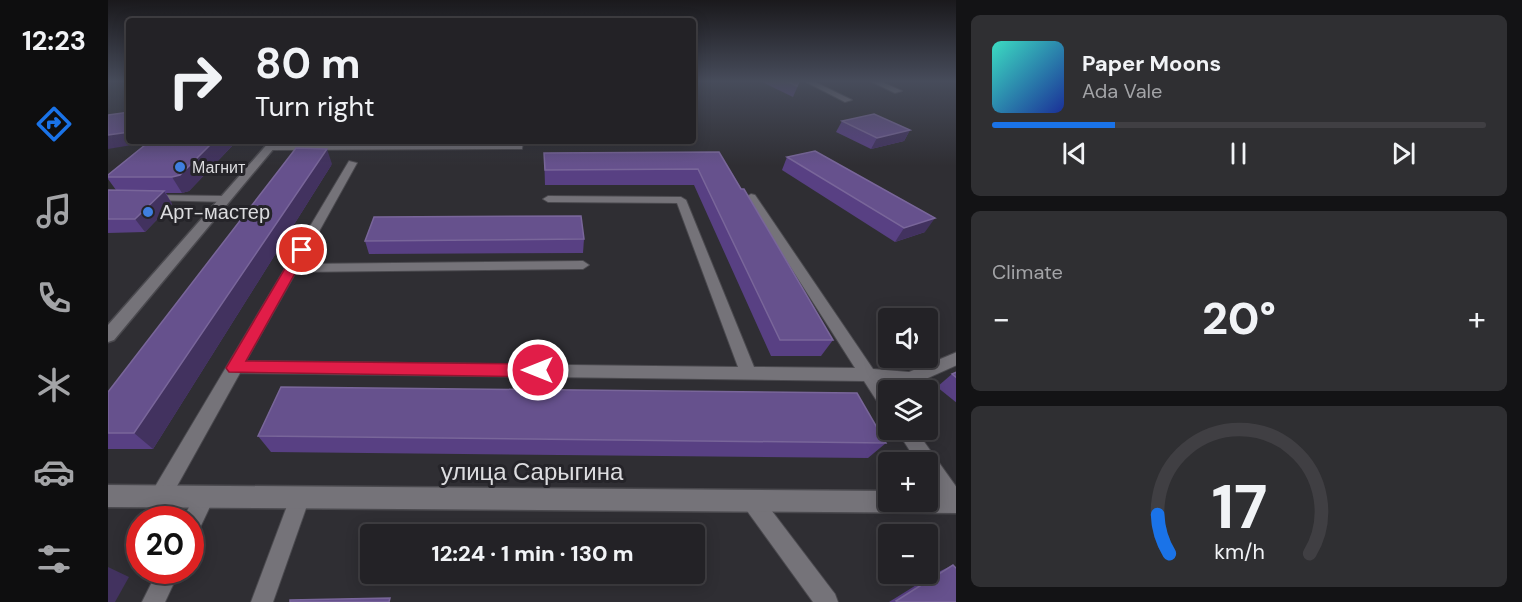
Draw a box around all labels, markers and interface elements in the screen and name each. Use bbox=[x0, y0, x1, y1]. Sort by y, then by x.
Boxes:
text: 12:23 bbox=[22, 23, 86, 58]
text: 80 m bbox=[255, 36, 361, 91]
icon: right bbox=[156, 42, 234, 120]
text: Paper Moons bbox=[1082, 49, 1221, 78]
text: Ada Vale bbox=[1082, 78, 1162, 104]
text: Turn right bbox=[255, 89, 375, 124]
icon: directions bbox=[33, 103, 75, 145]
icon: previous bbox=[1058, 137, 1091, 170]
icon: pause bbox=[1222, 137, 1255, 170]
icon: next bbox=[1387, 137, 1420, 170]
place label: Магнит bbox=[192, 157, 246, 178]
marker: Магнит bbox=[173, 160, 187, 174]
icon: music bbox=[33, 190, 75, 232]
place label: Арт-мастер bbox=[160, 199, 270, 225]
marker: Арт-мастер bbox=[141, 205, 155, 219]
pin bbox=[276, 224, 327, 275]
icon: arrive bbox=[285, 233, 318, 266]
text: Climate bbox=[992, 259, 1063, 285]
icon: phone bbox=[33, 277, 75, 319]
text: 20° bbox=[1202, 289, 1276, 348]
text: − bbox=[992, 297, 1010, 340]
text: + bbox=[1468, 297, 1486, 340]
map controls bbox=[878, 308, 938, 584]
button: sound bbox=[878, 308, 938, 368]
position arrow bbox=[506, 338, 570, 402]
icon: climate bbox=[33, 364, 75, 406]
button: layers bbox=[878, 380, 938, 440]
icon: car bbox=[33, 451, 75, 493]
button: + bbox=[878, 452, 938, 512]
street label: улица Сарыгина bbox=[441, 456, 624, 487]
text: 17 bbox=[1211, 466, 1267, 547]
speed limit sign: 20 bbox=[126, 506, 204, 584]
button: − bbox=[878, 524, 938, 584]
icon: filters bbox=[33, 538, 75, 580]
text: km/h bbox=[1214, 538, 1264, 566]
text: 12:24 · 1 min · 130 m bbox=[432, 539, 633, 568]

